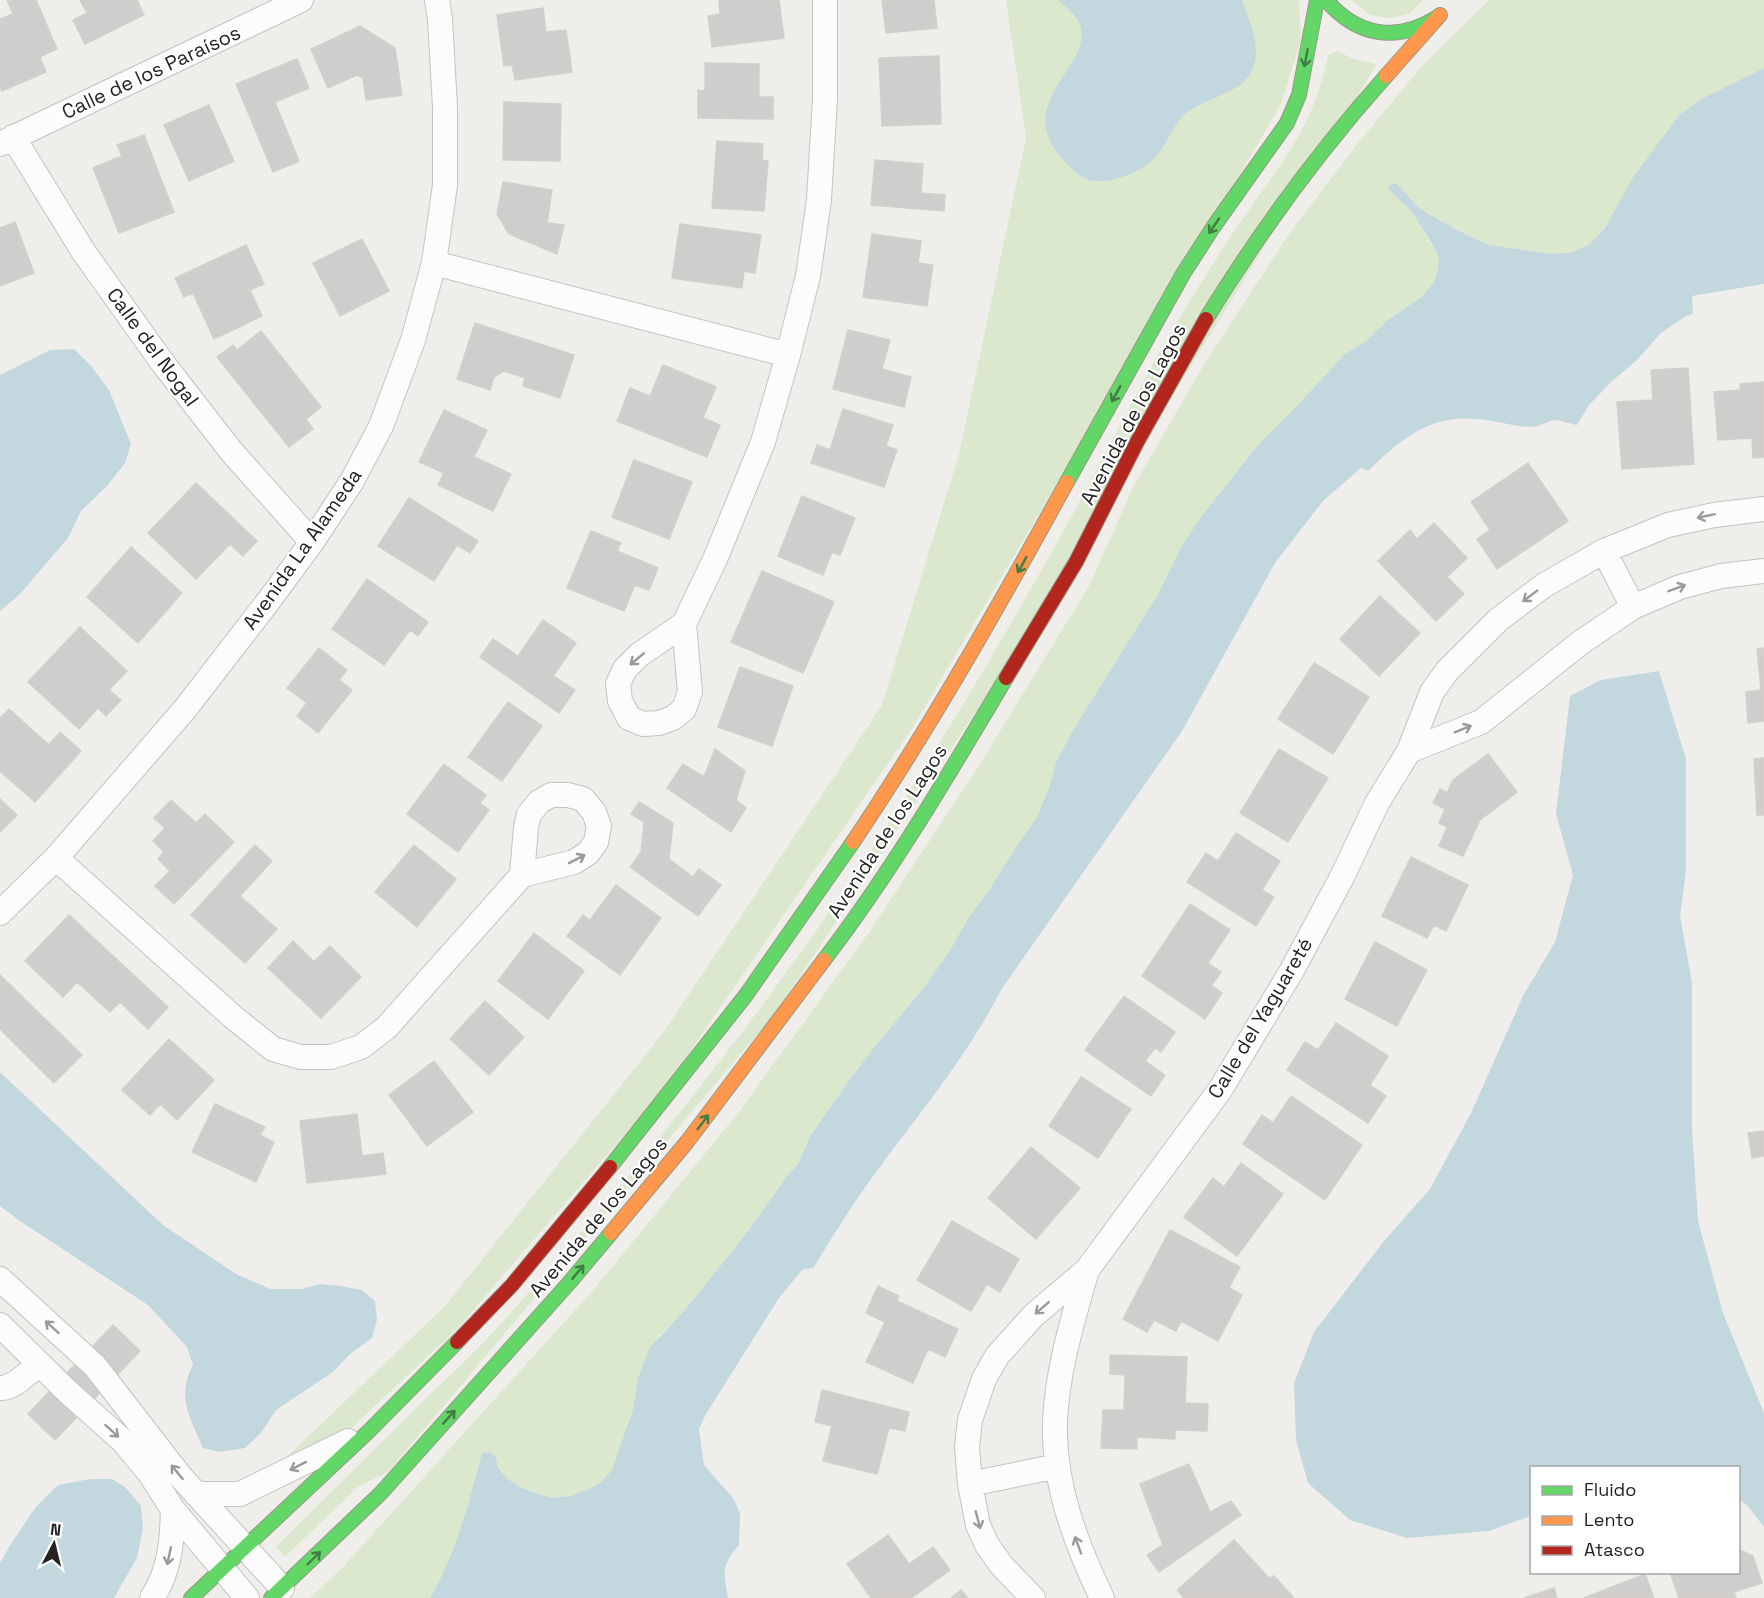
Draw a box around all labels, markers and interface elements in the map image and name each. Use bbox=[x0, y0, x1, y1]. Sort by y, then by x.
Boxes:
street label: Calle de los Paraísos bbox=[57, 19, 245, 125]
one-way arrow bbox=[1300, 47, 1311, 67]
one-way arrow bbox=[1208, 217, 1220, 234]
street label: Calle del Nogal bbox=[101, 282, 205, 412]
street label: Avenida de los Lagos bbox=[1074, 319, 1192, 509]
one-way arrow bbox=[1110, 385, 1121, 403]
street label: Avenida La Alameda bbox=[237, 463, 367, 635]
one-way arrow bbox=[1697, 511, 1716, 523]
one-way arrow bbox=[1016, 556, 1028, 573]
one-way arrow bbox=[1667, 582, 1686, 593]
one-way arrow bbox=[1522, 589, 1538, 602]
one-way arrow bbox=[629, 652, 645, 665]
one-way arrow bbox=[1453, 723, 1472, 734]
street label: Avenida de los Lagos bbox=[821, 739, 953, 923]
one-way arrow bbox=[568, 852, 586, 864]
street label: Calle del Yaguareté bbox=[1202, 933, 1318, 1103]
one-way arrow bbox=[696, 1114, 709, 1130]
street label: Avenida de los Lagos bbox=[523, 1131, 673, 1303]
one-way arrow bbox=[571, 1264, 584, 1280]
one-way arrow bbox=[1035, 1301, 1050, 1315]
one-way arrow bbox=[45, 1320, 60, 1334]
one-way arrow bbox=[442, 1410, 456, 1425]
one-way arrow bbox=[104, 1424, 119, 1438]
one-way arrow bbox=[289, 1461, 307, 1473]
one-way arrow bbox=[171, 1464, 184, 1480]
legend bbox=[1530, 1466, 1740, 1574]
text: Fluido bbox=[1584, 1478, 1636, 1501]
text: Lento bbox=[1584, 1508, 1634, 1531]
one-way arrow bbox=[972, 1510, 984, 1529]
north arrow bbox=[24, 1514, 84, 1574]
text: N bbox=[49, 1519, 62, 1541]
one-way arrow bbox=[1071, 1536, 1082, 1555]
text: Atasco bbox=[1584, 1538, 1645, 1561]
one-way arrow bbox=[163, 1546, 174, 1565]
one-way arrow bbox=[306, 1551, 321, 1565]

